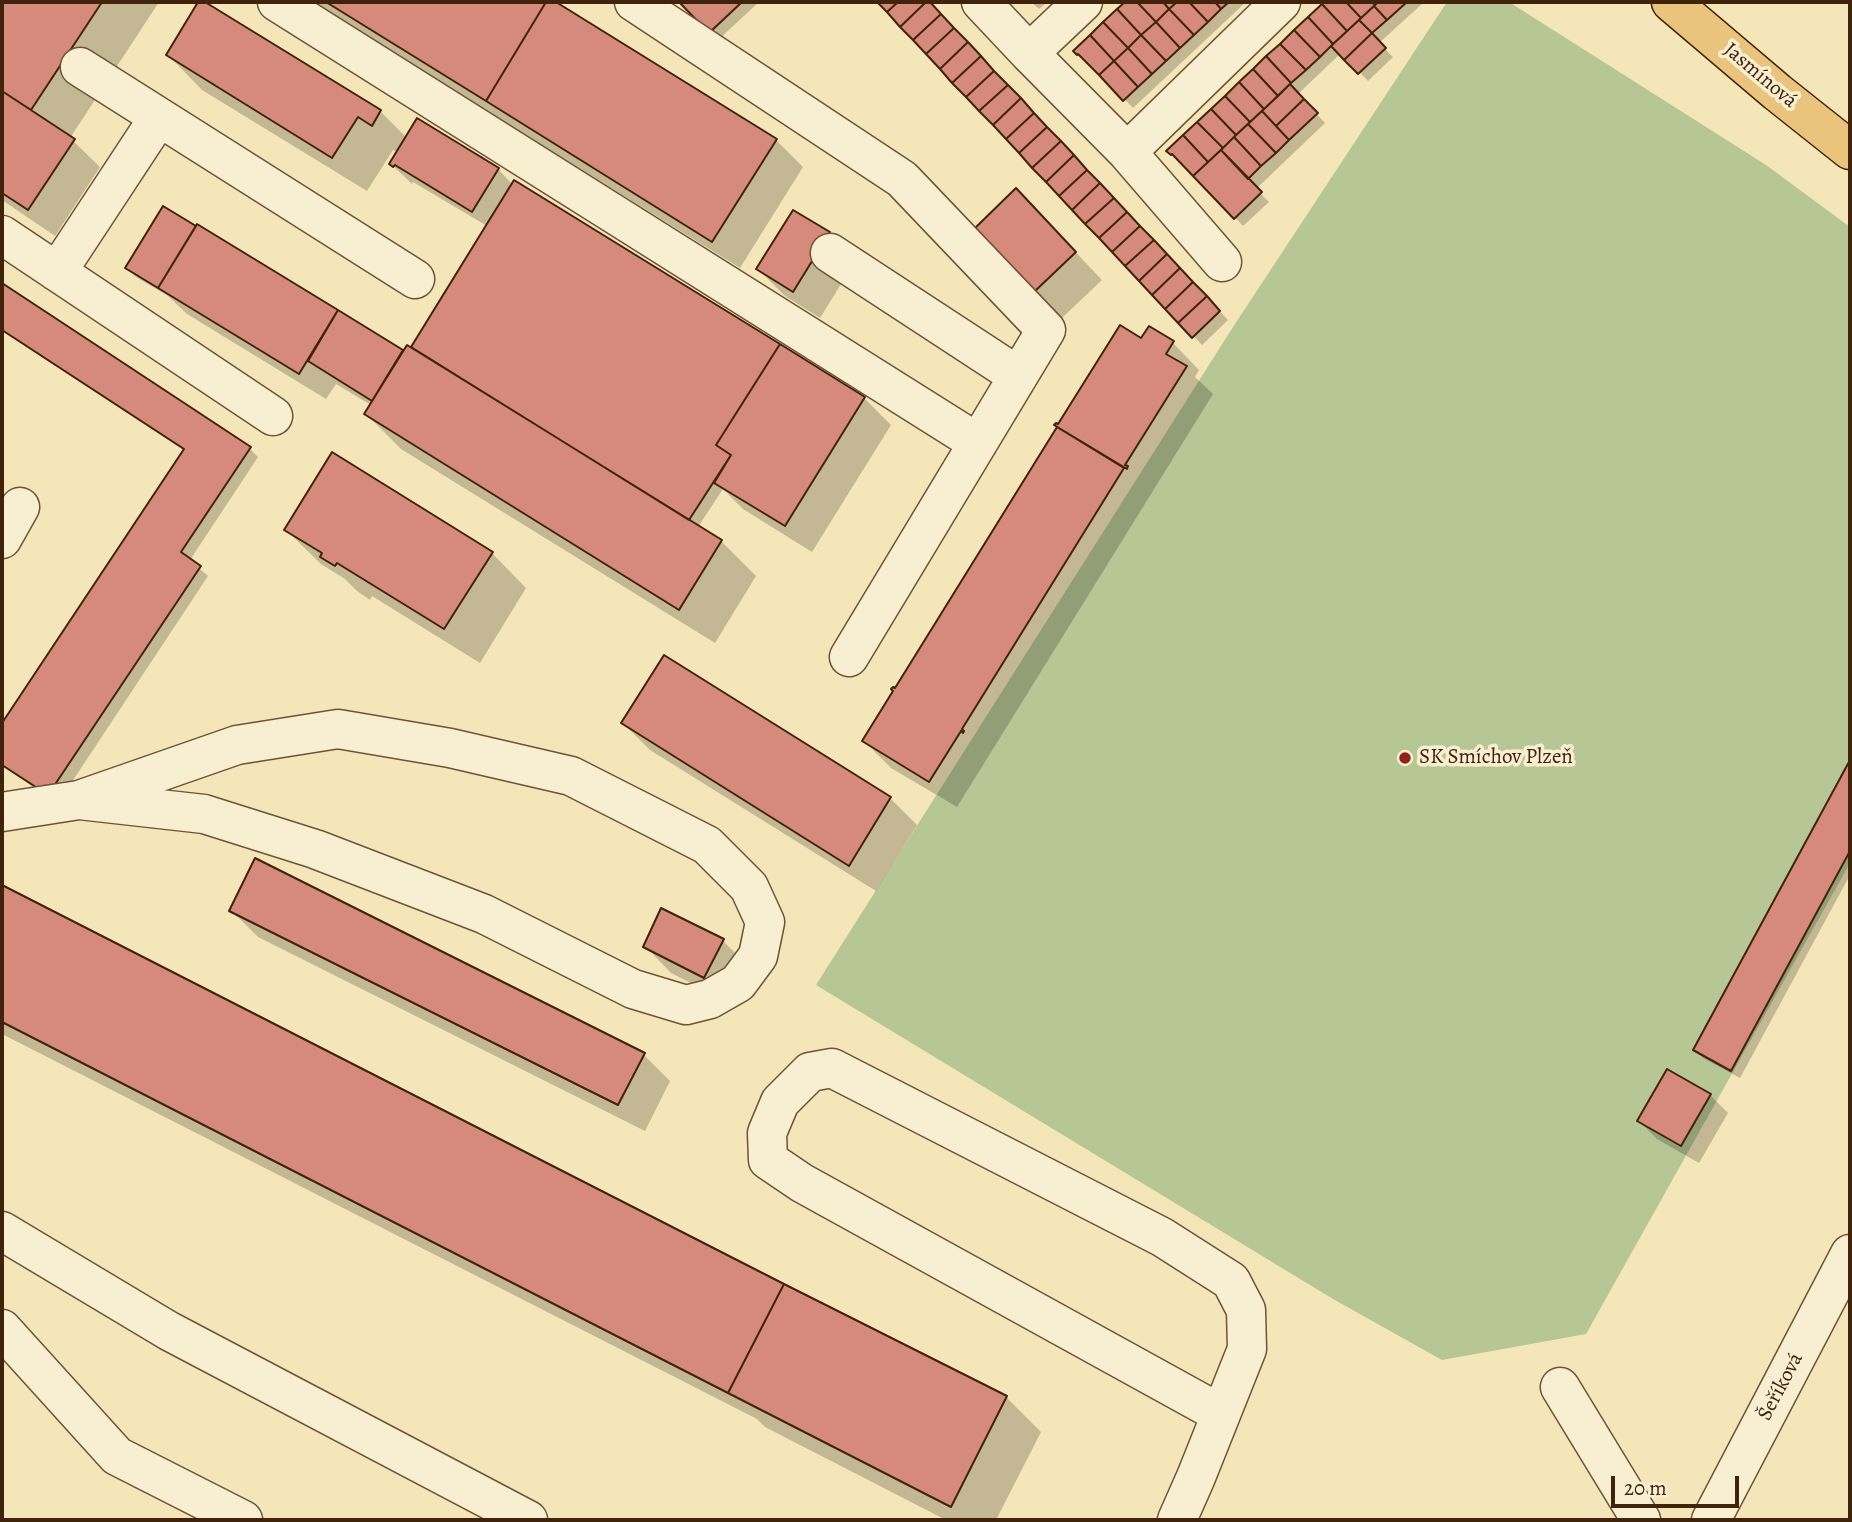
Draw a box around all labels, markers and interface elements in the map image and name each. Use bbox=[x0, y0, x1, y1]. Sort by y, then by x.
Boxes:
street label: Jasmínová bbox=[1718, 38, 1802, 114]
place label: SK Smíchov Plzeň bbox=[1419, 745, 1573, 771]
marker: SK Smíchov Plzeň bbox=[1397, 750, 1413, 766]
street label: Šeříková bbox=[1753, 1349, 1809, 1425]
scale bar bbox=[1614, 1462, 1742, 1506]
text: 20 m bbox=[1624, 1474, 1667, 1502]

